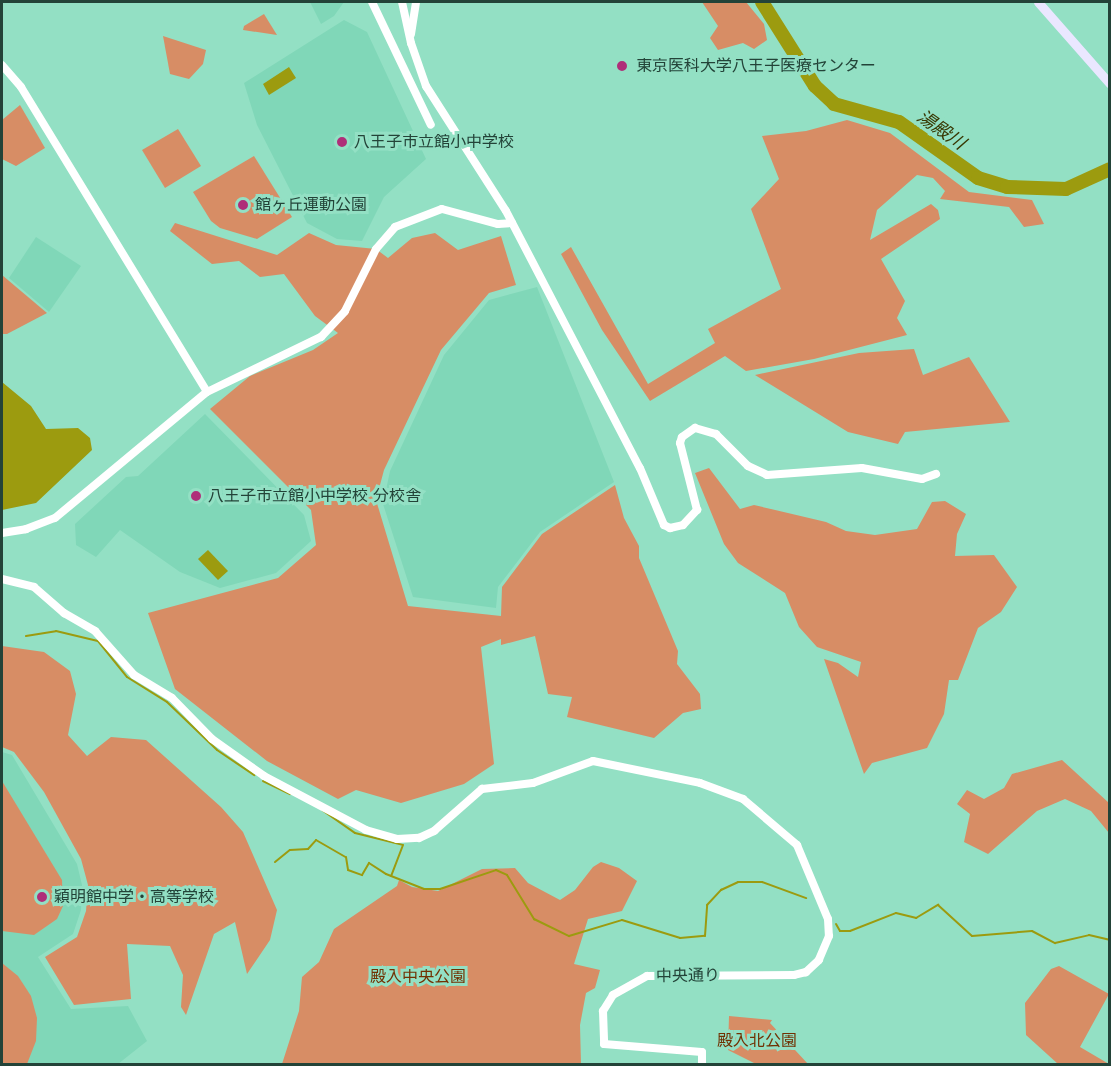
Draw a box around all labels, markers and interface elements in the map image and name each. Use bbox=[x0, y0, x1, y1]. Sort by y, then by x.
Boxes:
place label: 東京医科大学八王子医療センター bbox=[636, 56, 876, 76]
marker: 東京医科大学八王子医療センター bbox=[613, 57, 631, 75]
water label: 湯殿川 bbox=[913, 106, 969, 154]
place label: 八王子市立館小中学校 bbox=[354, 132, 514, 152]
marker: 八王子市立館小中学校 bbox=[335, 135, 349, 149]
place label: 館ヶ丘運動公園 bbox=[255, 195, 367, 215]
marker: 館ヶ丘運動公園 bbox=[236, 198, 250, 212]
place label: 八王子市立館小中学校 分校舎 bbox=[208, 486, 421, 506]
marker: 八王子市立館小中学校 分校舎 bbox=[189, 489, 203, 503]
place label: 穎明館中学・高等学校 bbox=[54, 887, 214, 907]
marker: 穎明館中学・高等学校 bbox=[35, 890, 49, 904]
street label: 中央通り bbox=[656, 966, 720, 986]
park label: 殿入中央公園 bbox=[370, 967, 466, 987]
park label: 殿入北公園 bbox=[717, 1031, 797, 1051]

